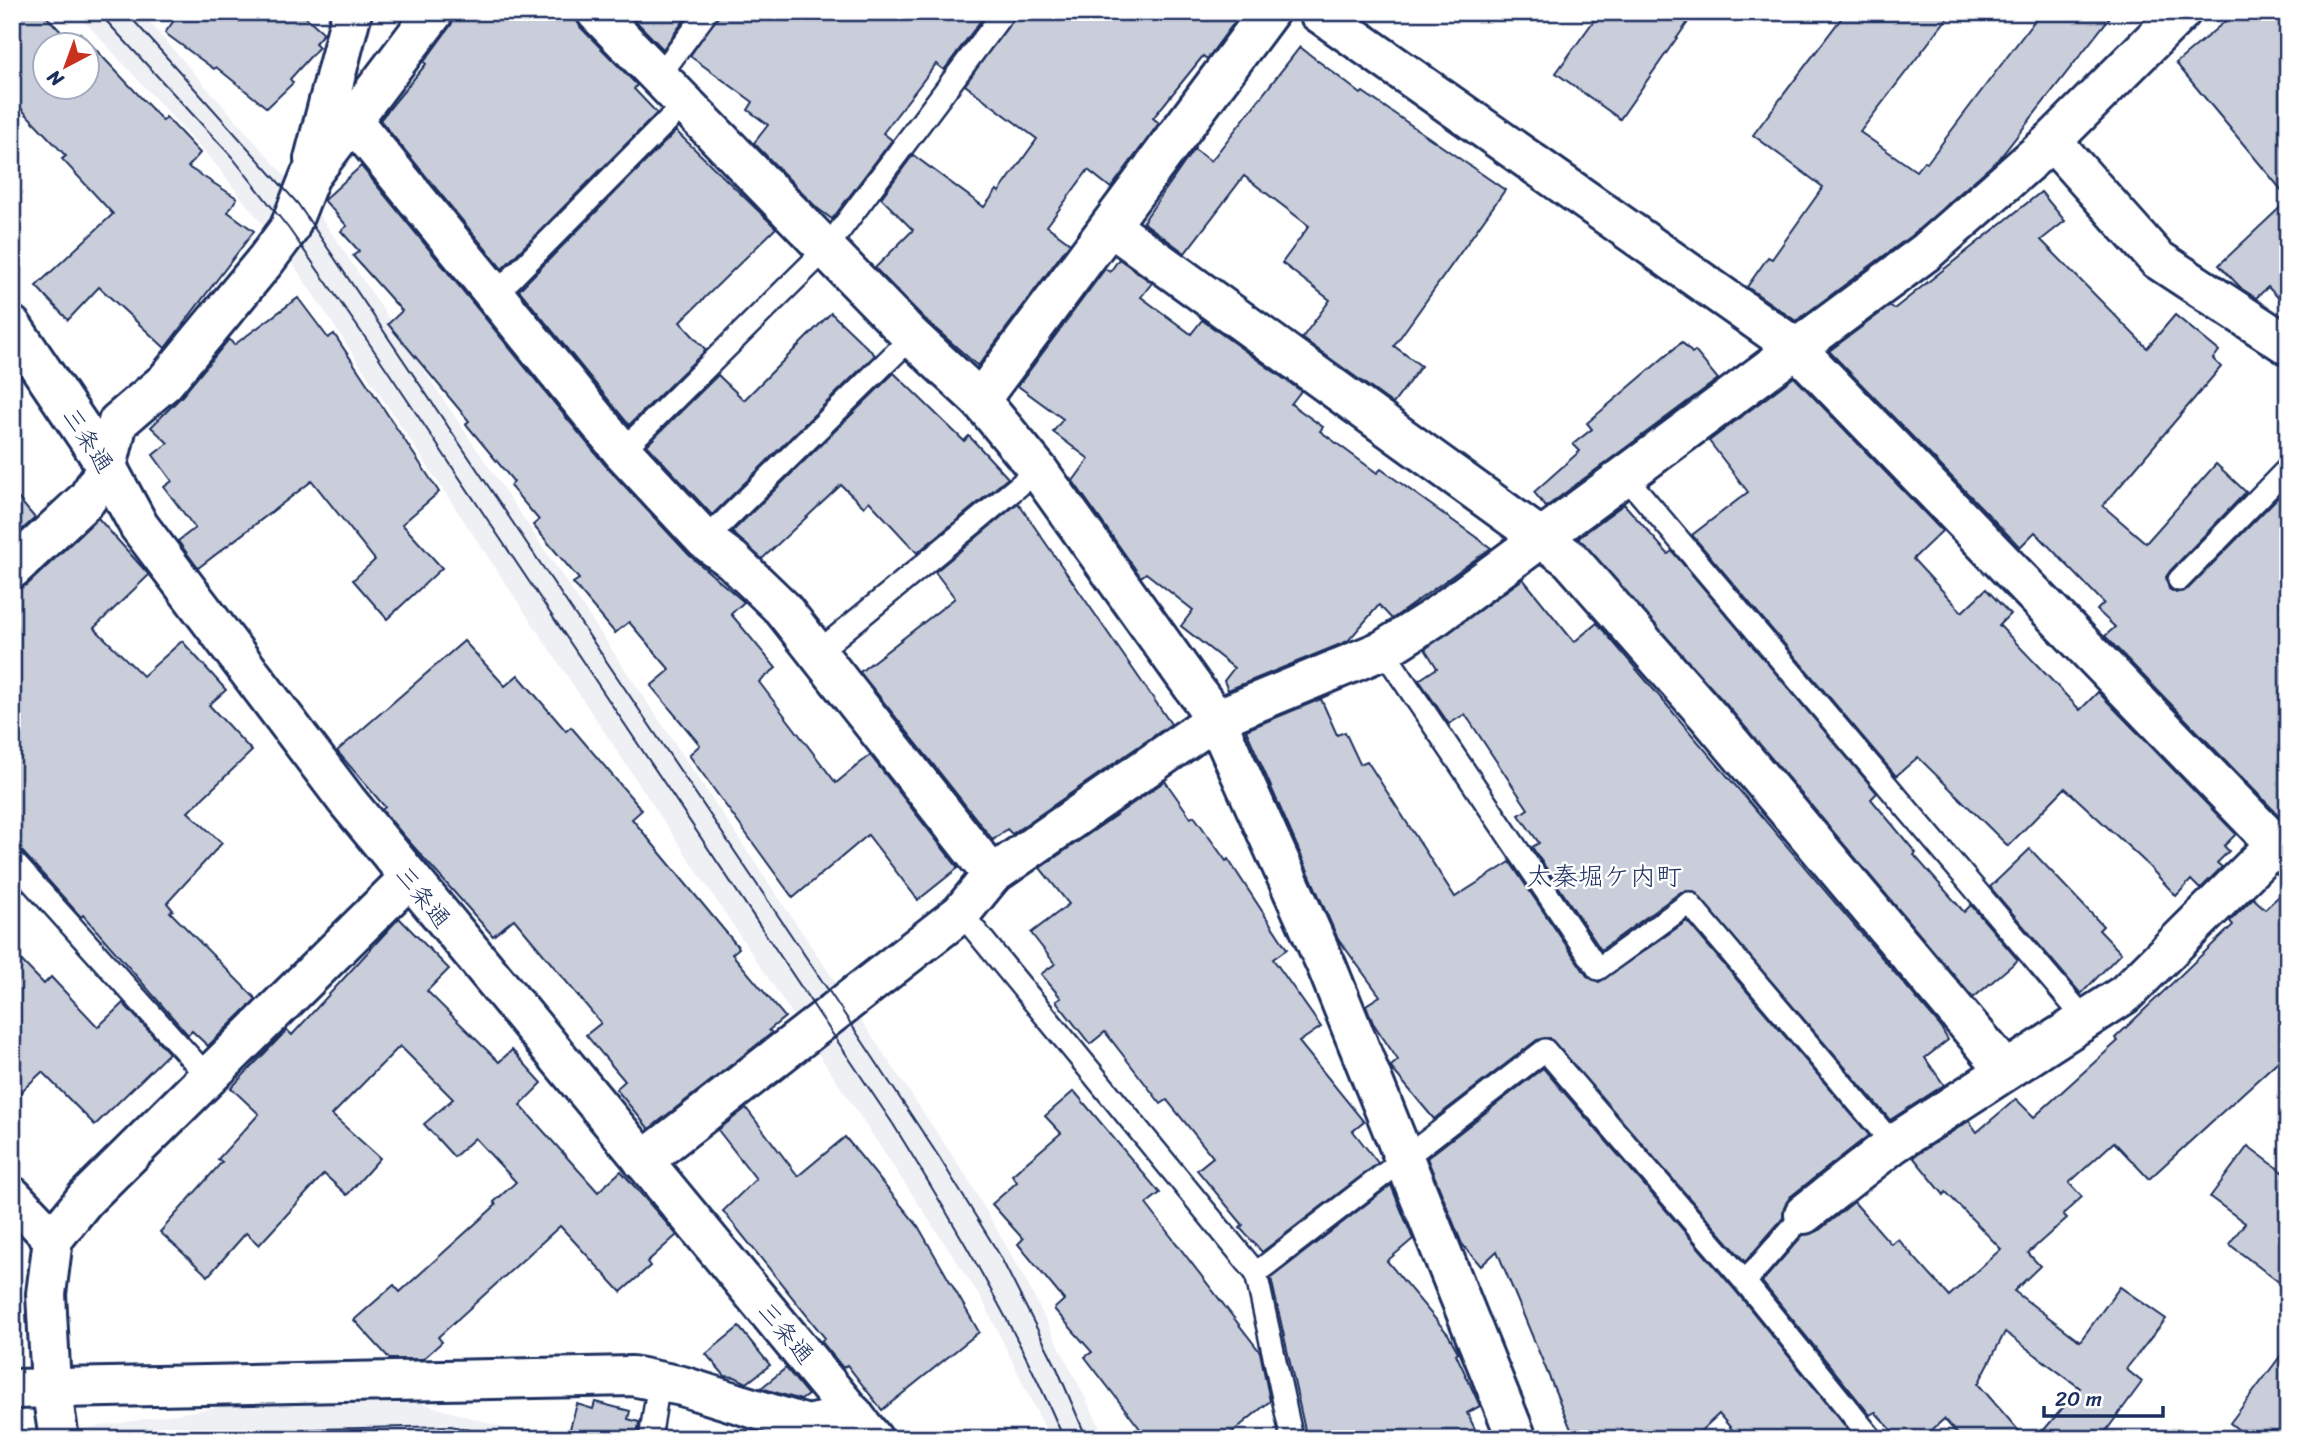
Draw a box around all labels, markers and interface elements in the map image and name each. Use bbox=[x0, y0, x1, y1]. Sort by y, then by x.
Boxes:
north arrow bbox=[32, 32, 102, 102]
text: N bbox=[39, 61, 72, 96]
street label: 三条通 bbox=[51, 398, 125, 482]
district label: 太秦堀ケ内町 bbox=[1526, 853, 1682, 899]
street label: 三条通 bbox=[384, 856, 462, 938]
street label: 三条通 bbox=[747, 1292, 825, 1374]
scale bar bbox=[2044, 1374, 2164, 1418]
text: 20 m bbox=[2055, 1380, 2102, 1418]

